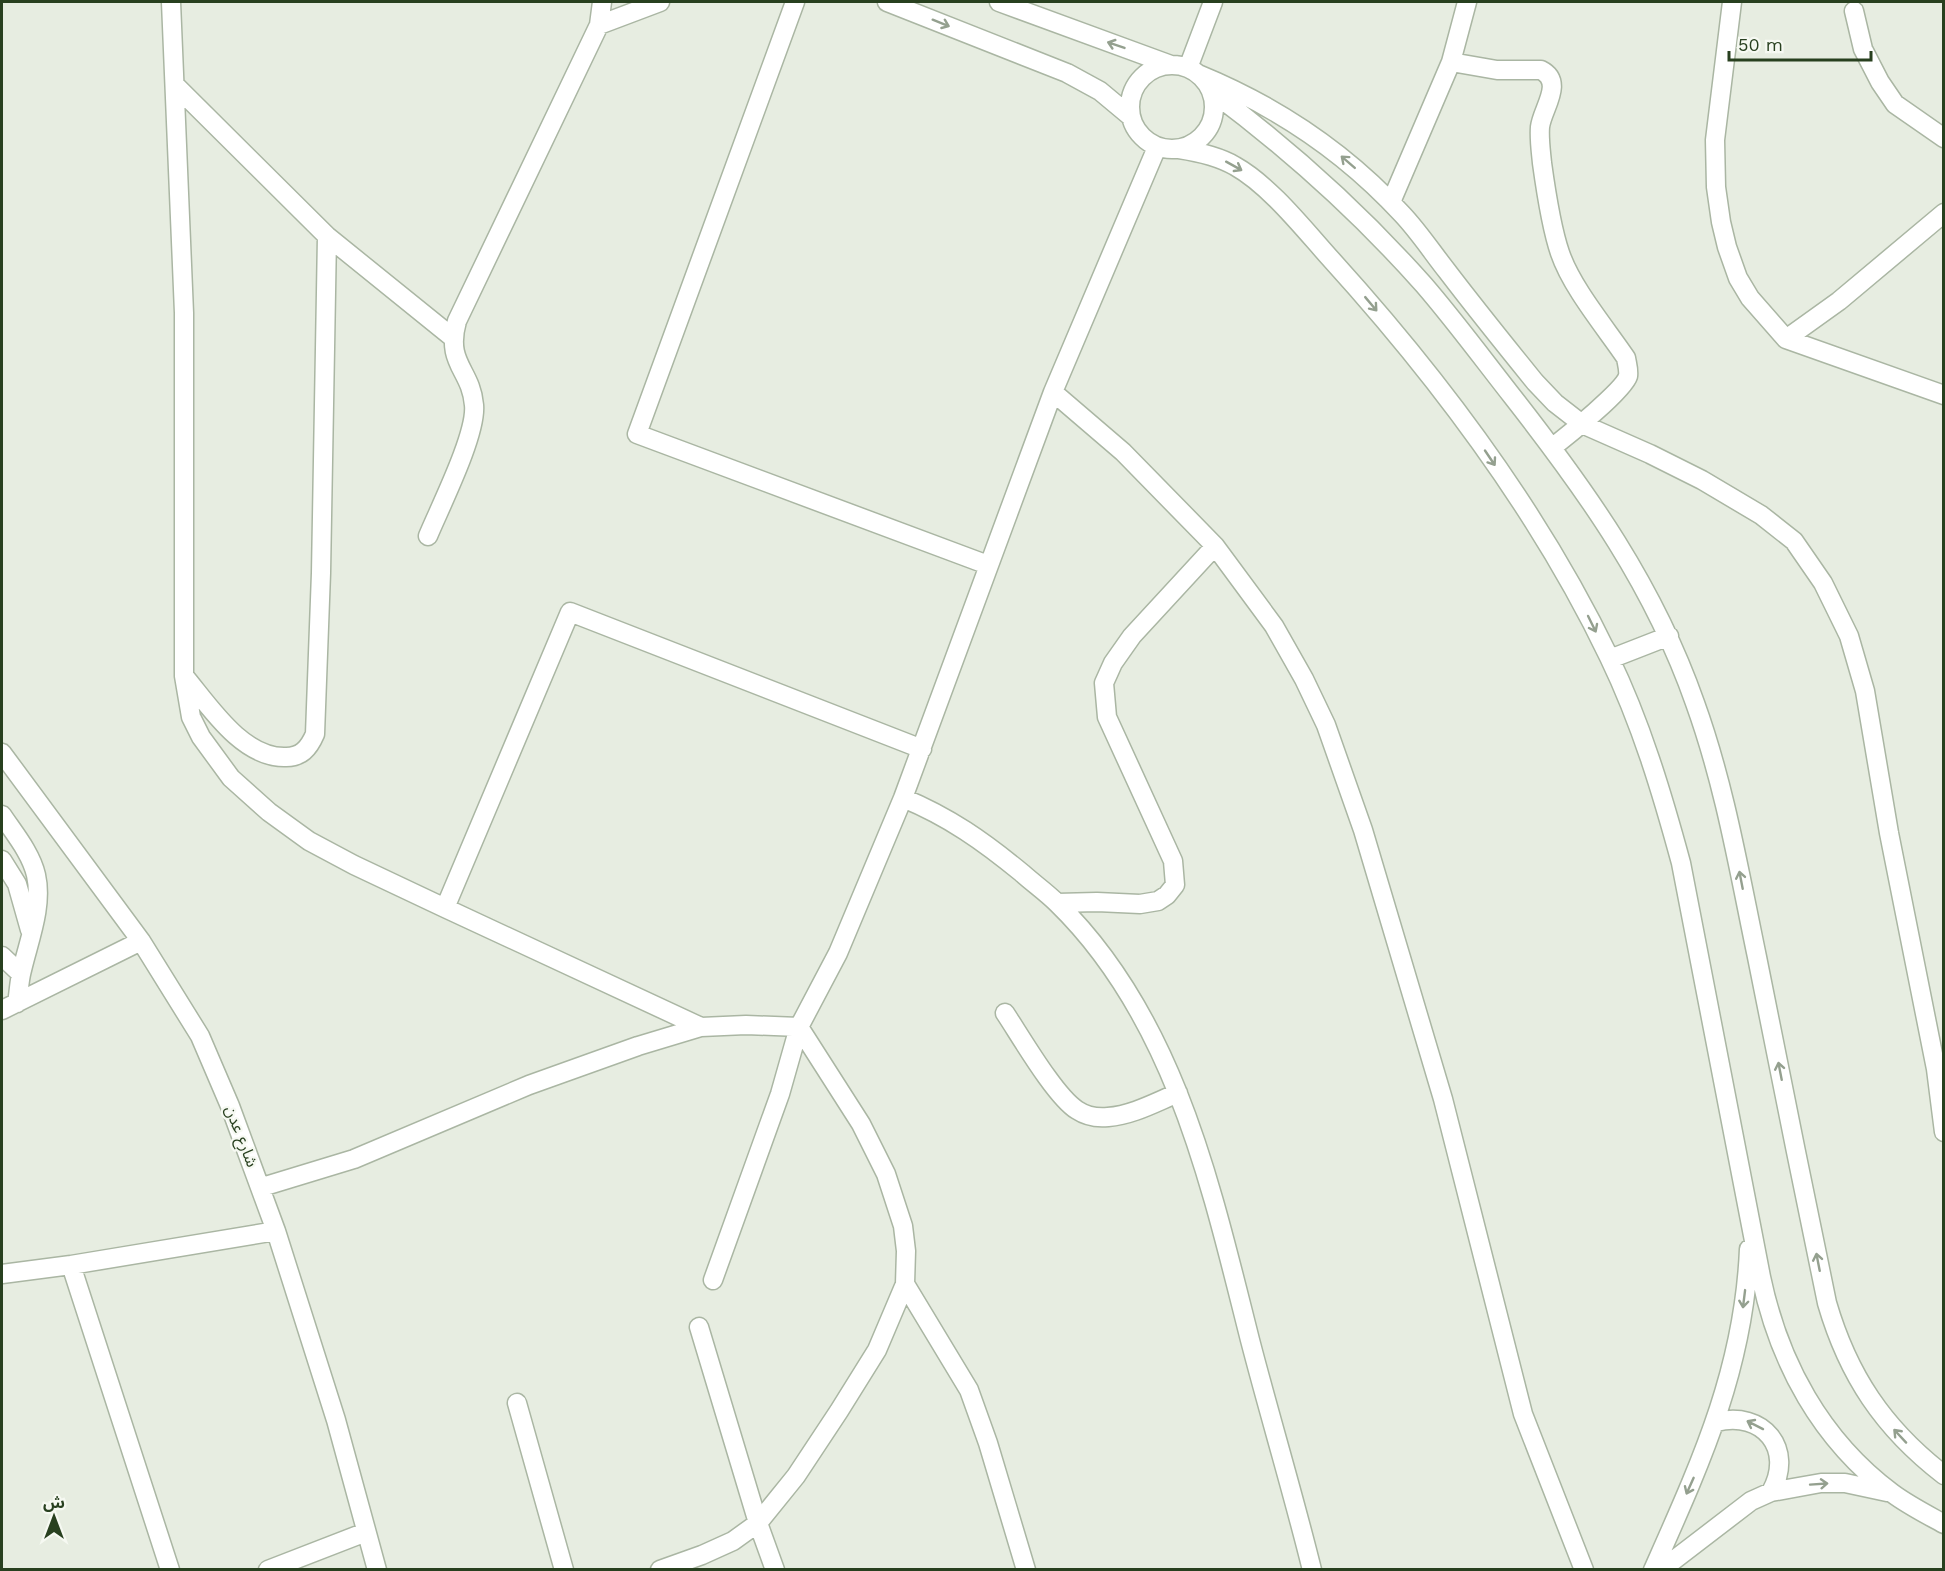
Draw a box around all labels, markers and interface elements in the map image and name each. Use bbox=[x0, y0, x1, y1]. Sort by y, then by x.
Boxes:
one-way arrow bbox=[931, 18, 950, 29]
scale bar bbox=[1729, 24, 1872, 62]
text: 50 m bbox=[1738, 34, 1783, 55]
one-way arrow bbox=[1107, 39, 1126, 50]
one-way arrow bbox=[1340, 156, 1356, 169]
one-way arrow bbox=[1225, 161, 1243, 172]
one-way arrow bbox=[1364, 296, 1378, 311]
one-way arrow bbox=[1484, 449, 1496, 466]
one-way arrow bbox=[1587, 615, 1599, 633]
one-way arrow bbox=[1735, 871, 1746, 890]
one-way arrow bbox=[1774, 1062, 1785, 1082]
street label: شارع عدن bbox=[218, 1103, 262, 1171]
one-way arrow bbox=[1812, 1253, 1823, 1273]
one-way arrow bbox=[1738, 1289, 1749, 1309]
one-way arrow bbox=[1746, 1419, 1764, 1430]
one-way arrow bbox=[1893, 1429, 1907, 1444]
one-way arrow bbox=[1684, 1477, 1696, 1495]
one-way arrow bbox=[1809, 1478, 1829, 1489]
north arrow bbox=[24, 1487, 84, 1547]
text: ش bbox=[43, 1493, 65, 1512]

